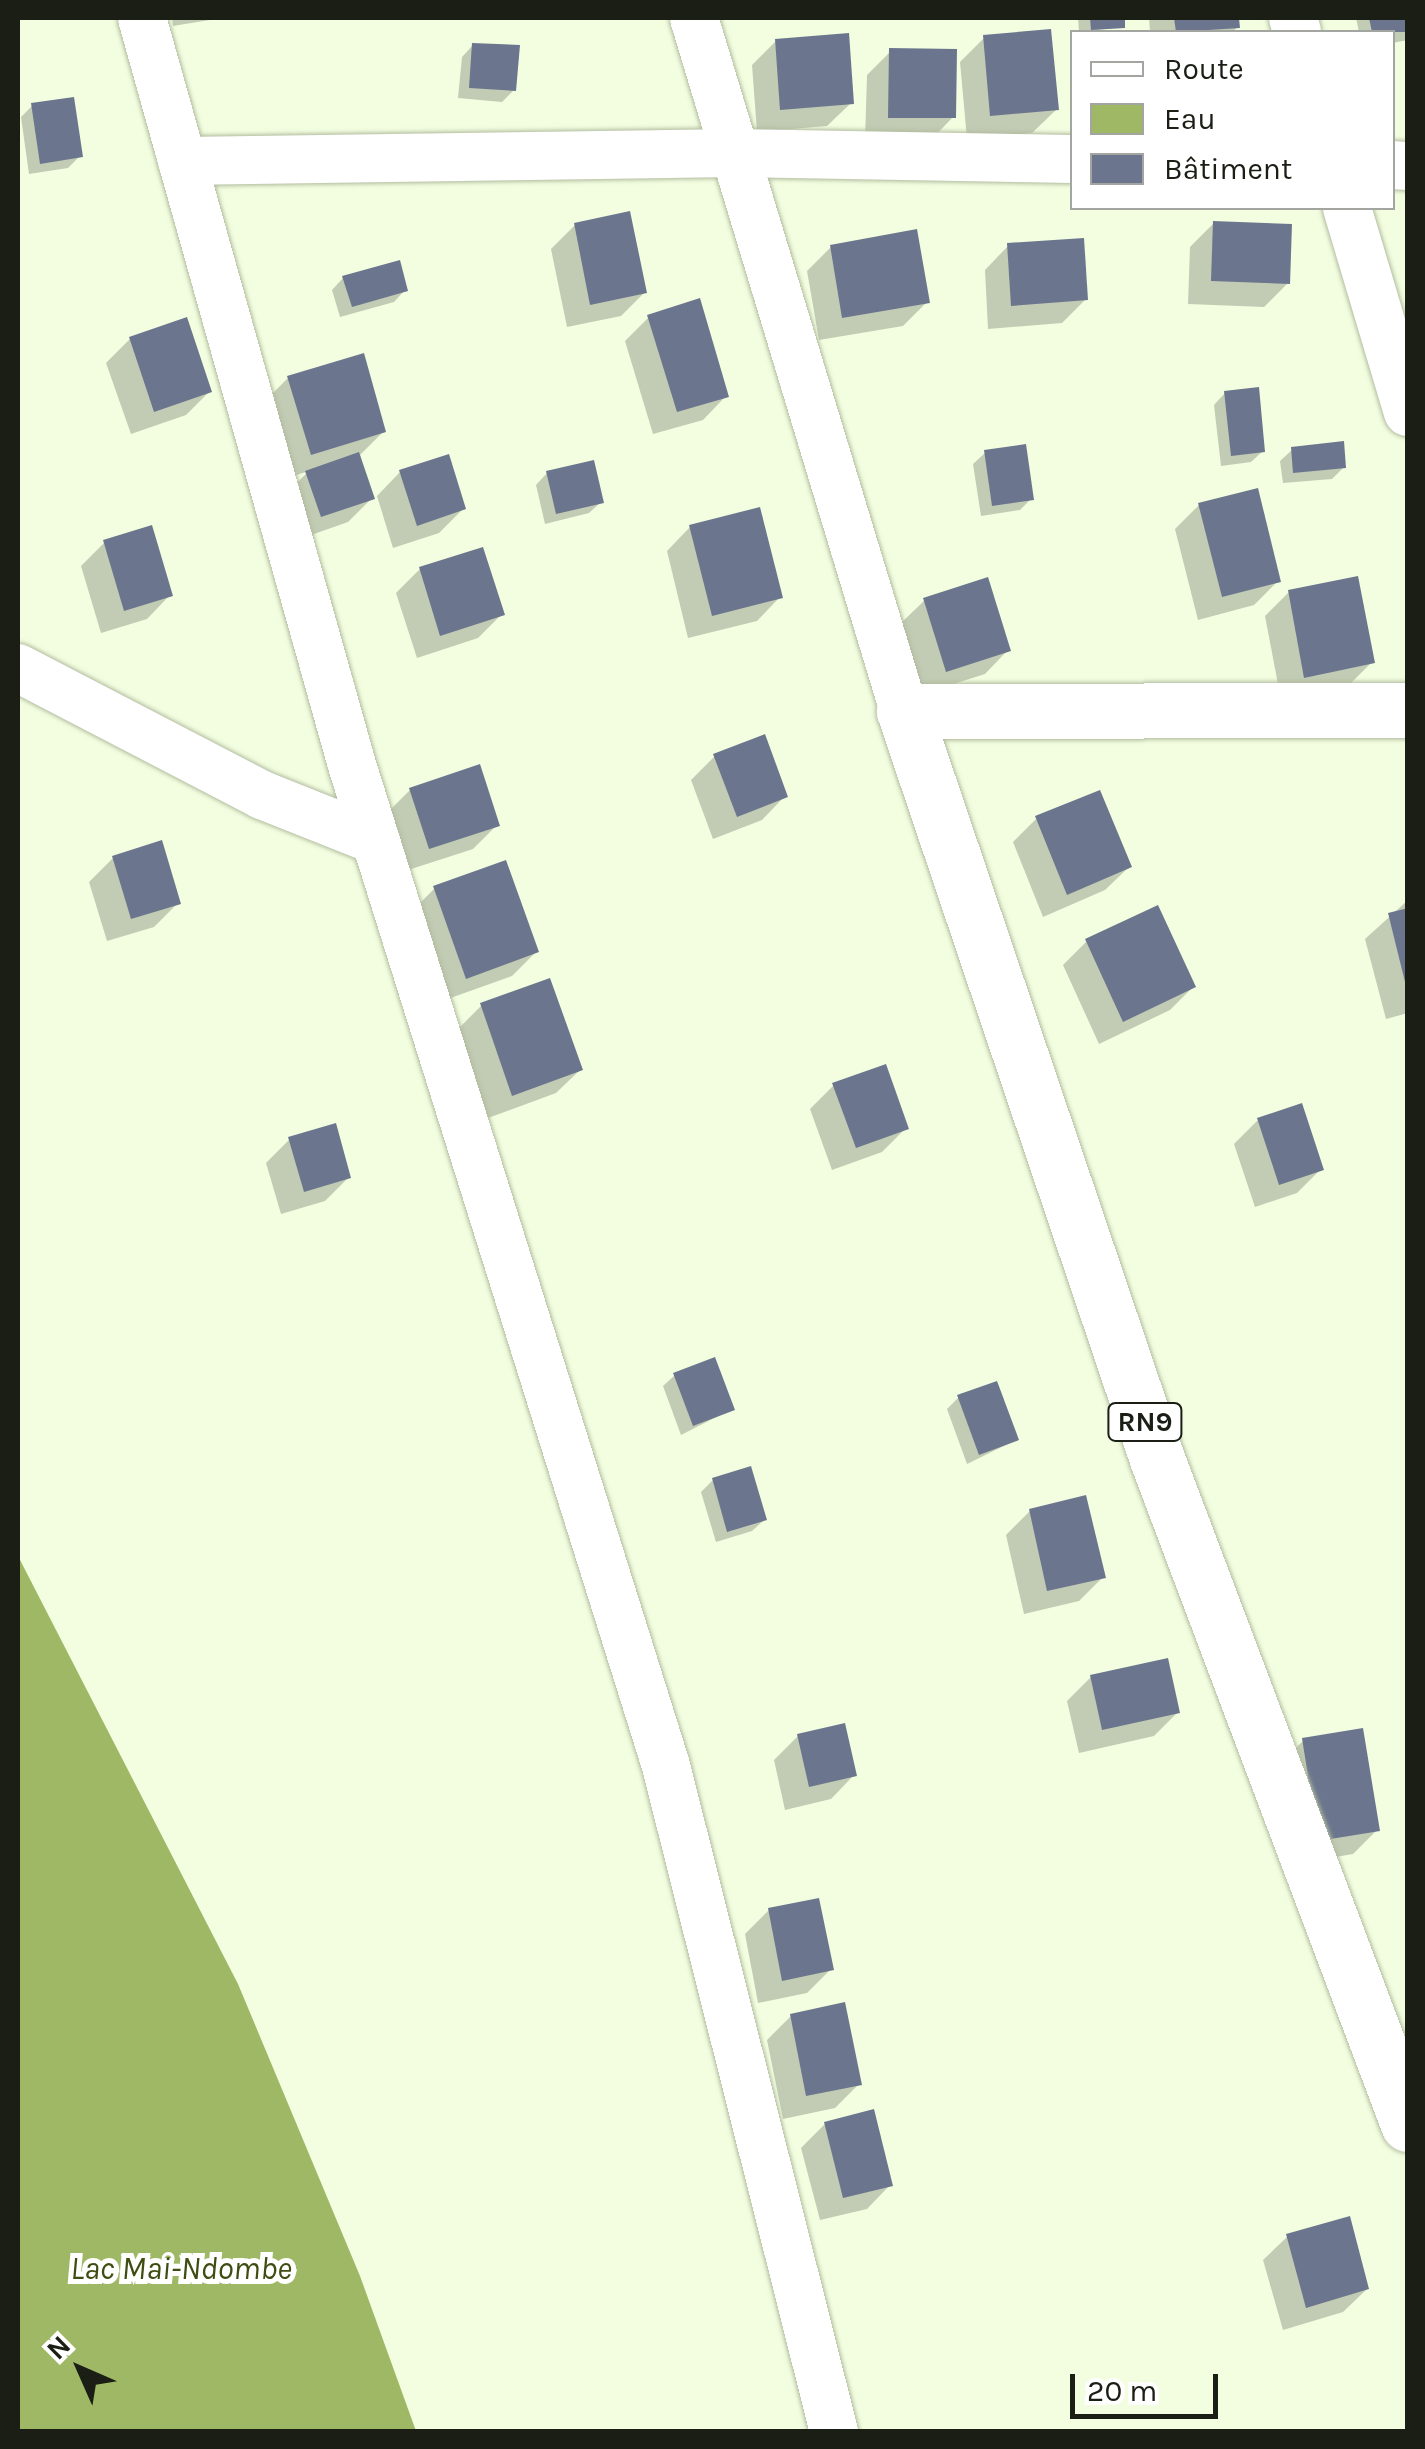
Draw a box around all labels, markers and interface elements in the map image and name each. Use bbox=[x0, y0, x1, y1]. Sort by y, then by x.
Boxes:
legend bbox=[1070, 30, 1395, 210]
text: Route bbox=[1164, 51, 1244, 87]
text: Eau bbox=[1164, 101, 1216, 137]
text: Bâtiment bbox=[1164, 151, 1292, 187]
road number: RN9 bbox=[1105, 1399, 1185, 1445]
water label: Lac Mai-Ndombe bbox=[70, 2250, 292, 2288]
north arrow bbox=[30, 2319, 130, 2419]
text: N bbox=[40, 2329, 77, 2366]
scale bar bbox=[1075, 2354, 1222, 2416]
text: 20 m bbox=[1087, 2373, 1157, 2409]

